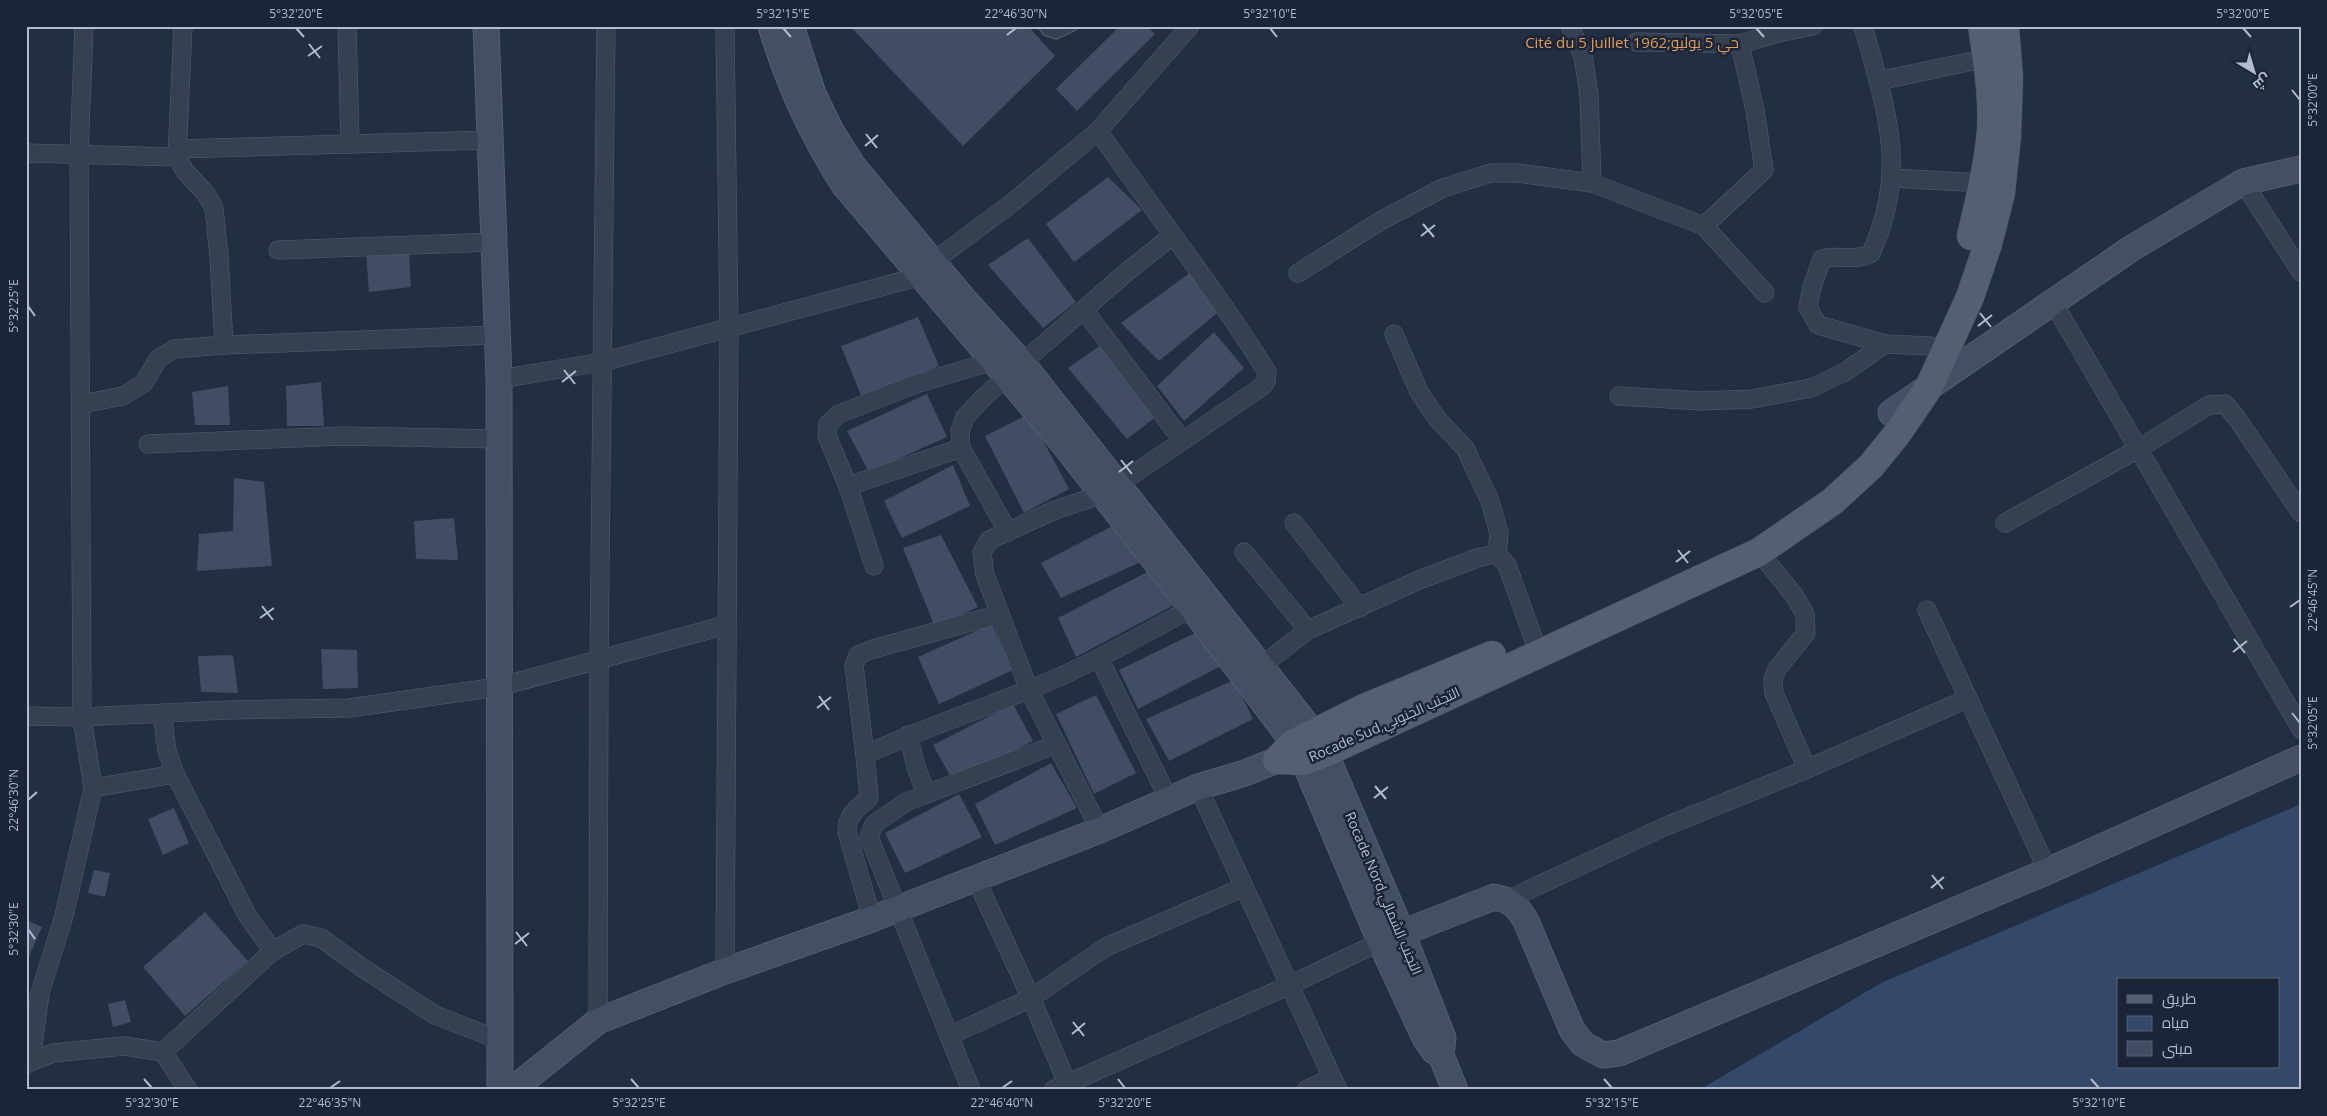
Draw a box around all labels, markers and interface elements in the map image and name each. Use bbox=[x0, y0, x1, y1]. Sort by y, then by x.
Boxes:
text: 5°32'20"E bbox=[269, 5, 323, 22]
text: 5°32'15"E bbox=[756, 5, 810, 22]
text: 22°46'30"N bbox=[985, 5, 1047, 22]
text: 5°32'10"E bbox=[1243, 5, 1297, 22]
text: 5°32'05"E bbox=[1729, 5, 1783, 22]
text: 5°32'00"E bbox=[2216, 5, 2270, 22]
district label: Cité du 5 juillet 1962;حي 5 يوليو bbox=[1525, 32, 1739, 55]
north arrow bbox=[2230, 48, 2280, 98]
text: ش bbox=[2249, 70, 2275, 96]
text: 5°32'00"E bbox=[2304, 73, 2321, 127]
text: 5°32'25"E bbox=[5, 279, 22, 333]
text: 22°46'45"N bbox=[2304, 569, 2321, 631]
street label: Rocade Sud,التجنب الجنوبي bbox=[1305, 682, 1464, 769]
text: 5°32'05"E bbox=[2304, 696, 2321, 750]
text: 22°46'30"N bbox=[5, 769, 22, 831]
street label: Rocade Nord,التجنب الشمالي bbox=[1338, 809, 1427, 979]
text: 5°32'30"E bbox=[5, 902, 22, 956]
legend bbox=[2117, 978, 2280, 1068]
text: طريق bbox=[2162, 988, 2196, 1009]
text: مياه bbox=[2162, 1012, 2189, 1032]
text: مبنى bbox=[2162, 1038, 2193, 1059]
text: 5°32'30"E bbox=[125, 1094, 179, 1111]
text: 22°46'35"N bbox=[299, 1094, 361, 1111]
text: 5°32'25"E bbox=[612, 1094, 666, 1111]
text: 22°46'40"N bbox=[971, 1094, 1033, 1111]
text: 5°32'20"E bbox=[1098, 1094, 1152, 1111]
text: 5°32'15"E bbox=[1585, 1094, 1639, 1111]
text: 5°32'10"E bbox=[2072, 1094, 2126, 1111]

